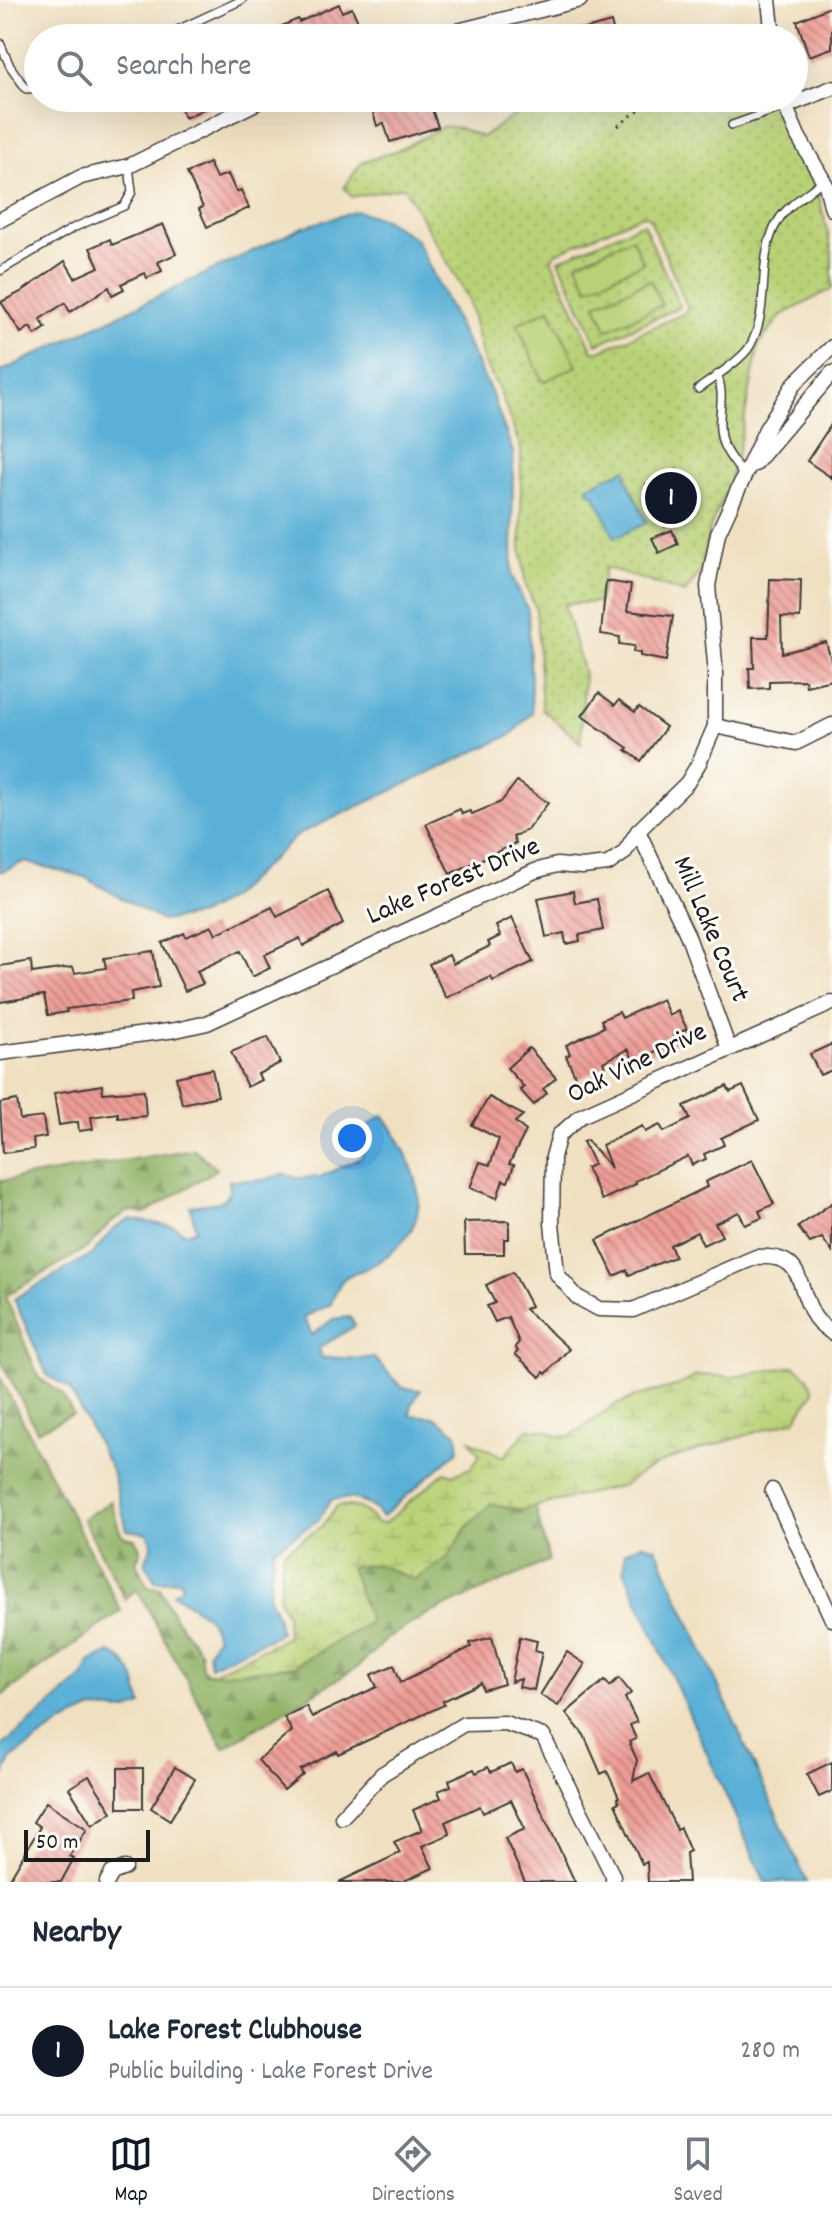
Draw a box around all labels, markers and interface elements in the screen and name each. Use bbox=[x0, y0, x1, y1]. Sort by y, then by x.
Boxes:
search box bbox=[24, 24, 808, 112]
icon: search bbox=[52, 46, 96, 90]
text: Search here bbox=[116, 47, 252, 90]
pin: 1 bbox=[645, 468, 697, 528]
street label: Lake Forest Drive bbox=[361, 828, 547, 938]
street label: Mill Lake Court bbox=[660, 851, 758, 1009]
street label: Oak Vine Drive bbox=[561, 1014, 715, 1116]
your location bbox=[332, 1118, 372, 1158]
scale bar bbox=[24, 1826, 150, 1862]
text: 50 m bbox=[36, 1828, 78, 1859]
text: Nearby bbox=[32, 1910, 121, 1959]
text: Lake Forest Clubhouse bbox=[108, 2011, 362, 2054]
text: 1 bbox=[55, 2033, 61, 2070]
text: 280 m bbox=[740, 2033, 800, 2070]
text: Public building · Lake Forest Drive bbox=[108, 2054, 433, 2091]
tab: Map bbox=[109, 2132, 153, 2211]
tab: Directions bbox=[372, 2132, 455, 2211]
tab: Saved bbox=[674, 2132, 723, 2211]

